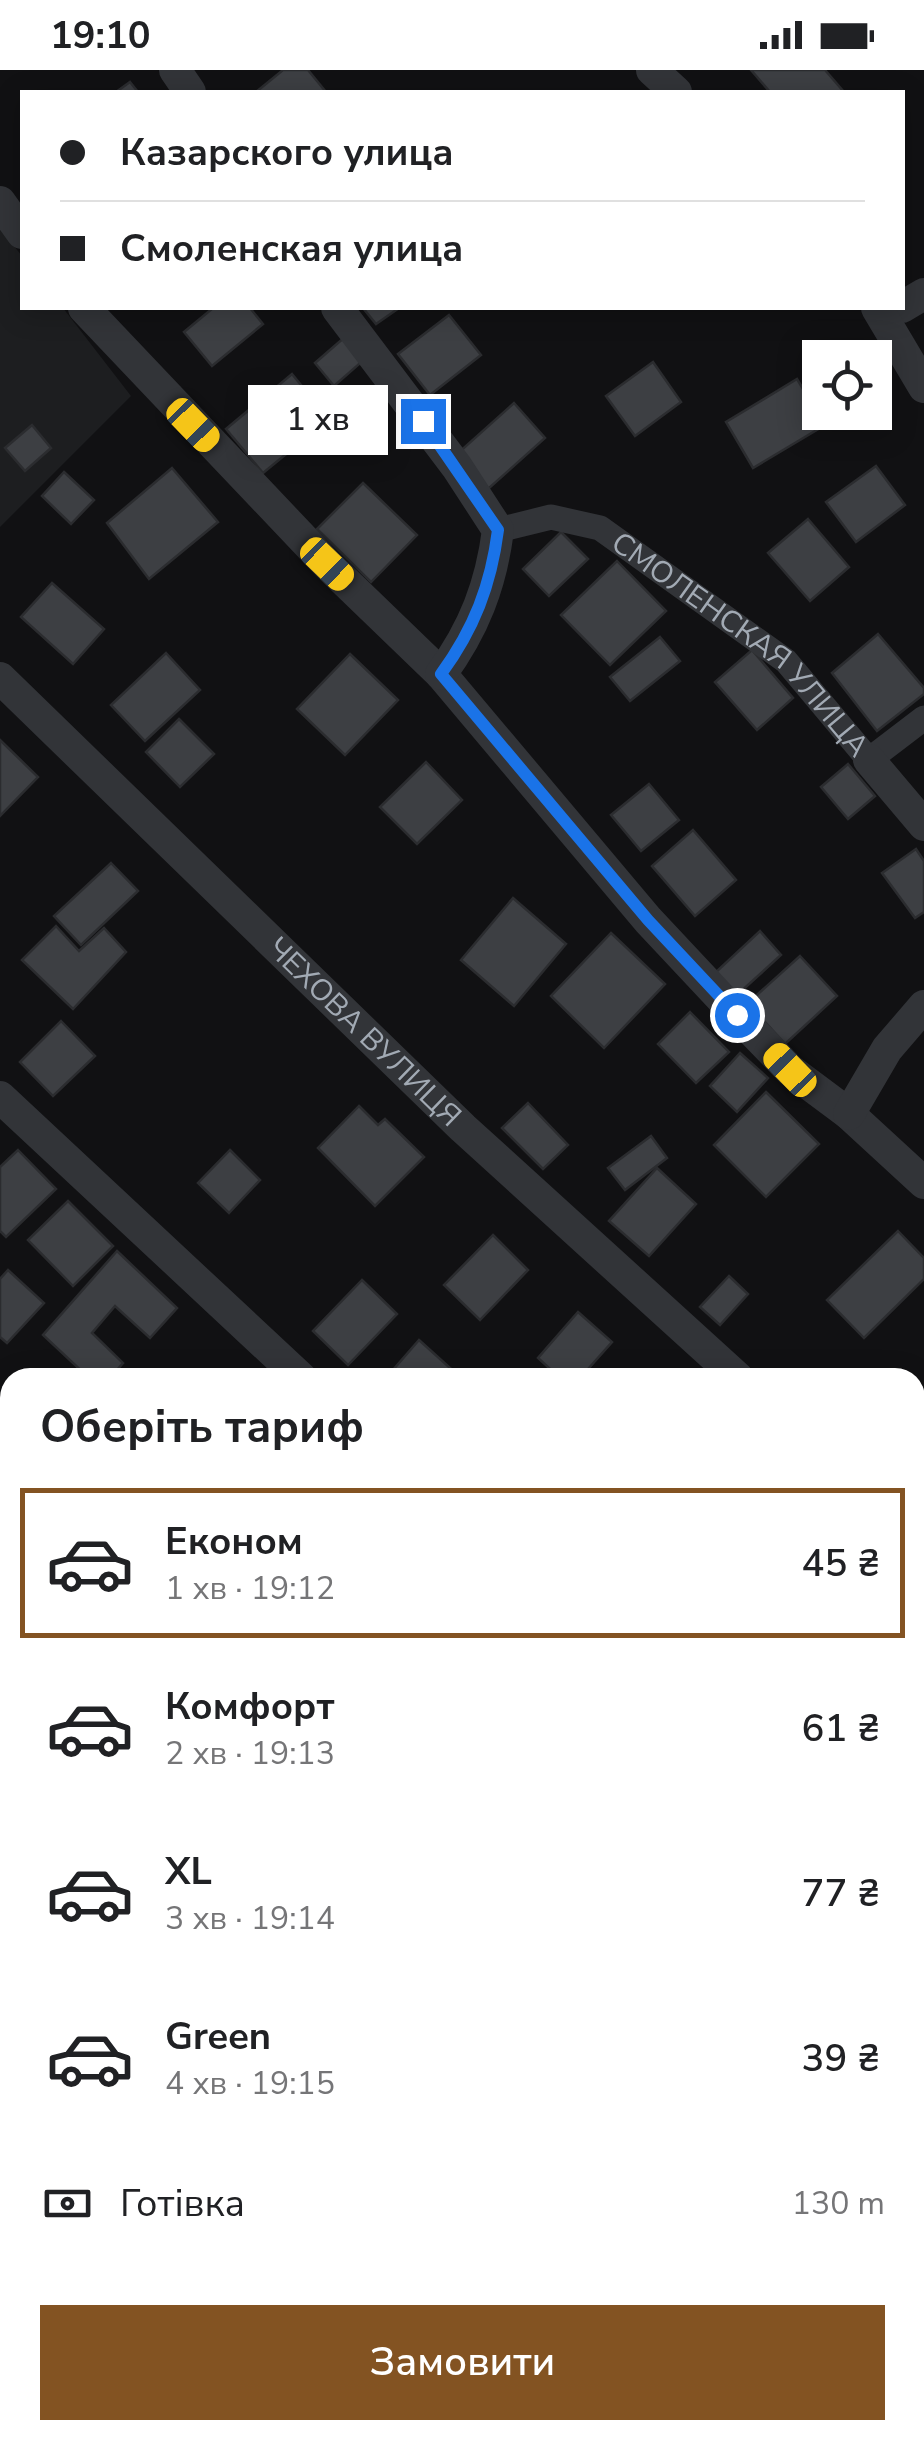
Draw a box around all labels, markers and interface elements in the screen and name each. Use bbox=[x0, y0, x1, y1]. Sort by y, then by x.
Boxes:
text: 19:10 bbox=[50, 10, 151, 61]
text: Казарского улица bbox=[120, 127, 454, 178]
text: Смоленская улица bbox=[120, 223, 463, 274]
map controls bbox=[802, 340, 892, 430]
button: locate bbox=[802, 340, 892, 430]
callout: 1 хв bbox=[248, 386, 388, 456]
car bbox=[161, 393, 225, 457]
text: 1 хв bbox=[287, 398, 349, 441]
route end bbox=[401, 399, 446, 444]
street label: СМОЛЕНСКАЯ УЛИЦА bbox=[603, 522, 878, 766]
car bbox=[295, 532, 359, 596]
street label: ЧЕХОВА ВУЛИЦЯ bbox=[258, 928, 470, 1136]
route start bbox=[715, 993, 760, 1038]
car bbox=[758, 1038, 822, 1102]
text: Оберіть тариф bbox=[40, 1397, 364, 1458]
text: Економ bbox=[165, 1516, 303, 1567]
icon: car bbox=[45, 1518, 135, 1608]
text: 45 ₴ bbox=[802, 1538, 880, 1589]
text: 1 хв · 19:12 bbox=[165, 1567, 335, 1610]
text: Комфорт bbox=[165, 1681, 334, 1732]
icon: car bbox=[45, 1683, 135, 1773]
text: 61 ₴ bbox=[802, 1703, 880, 1754]
text: 2 хв · 19:13 bbox=[165, 1732, 335, 1775]
text: XL bbox=[165, 1846, 212, 1897]
icon: car bbox=[45, 1848, 135, 1938]
text: 77 ₴ bbox=[802, 1868, 880, 1919]
text: 3 хв · 19:14 bbox=[165, 1897, 335, 1940]
text: Green bbox=[165, 2011, 271, 2062]
icon: car bbox=[45, 2013, 135, 2103]
text: 39 ₴ bbox=[802, 2033, 880, 2084]
text: 4 хв · 19:15 bbox=[165, 2062, 335, 2105]
icon: cash bbox=[40, 2176, 95, 2231]
text: Готівка bbox=[120, 2178, 245, 2229]
text: 130 m bbox=[792, 2182, 885, 2225]
button: Замовити bbox=[40, 2305, 885, 2420]

